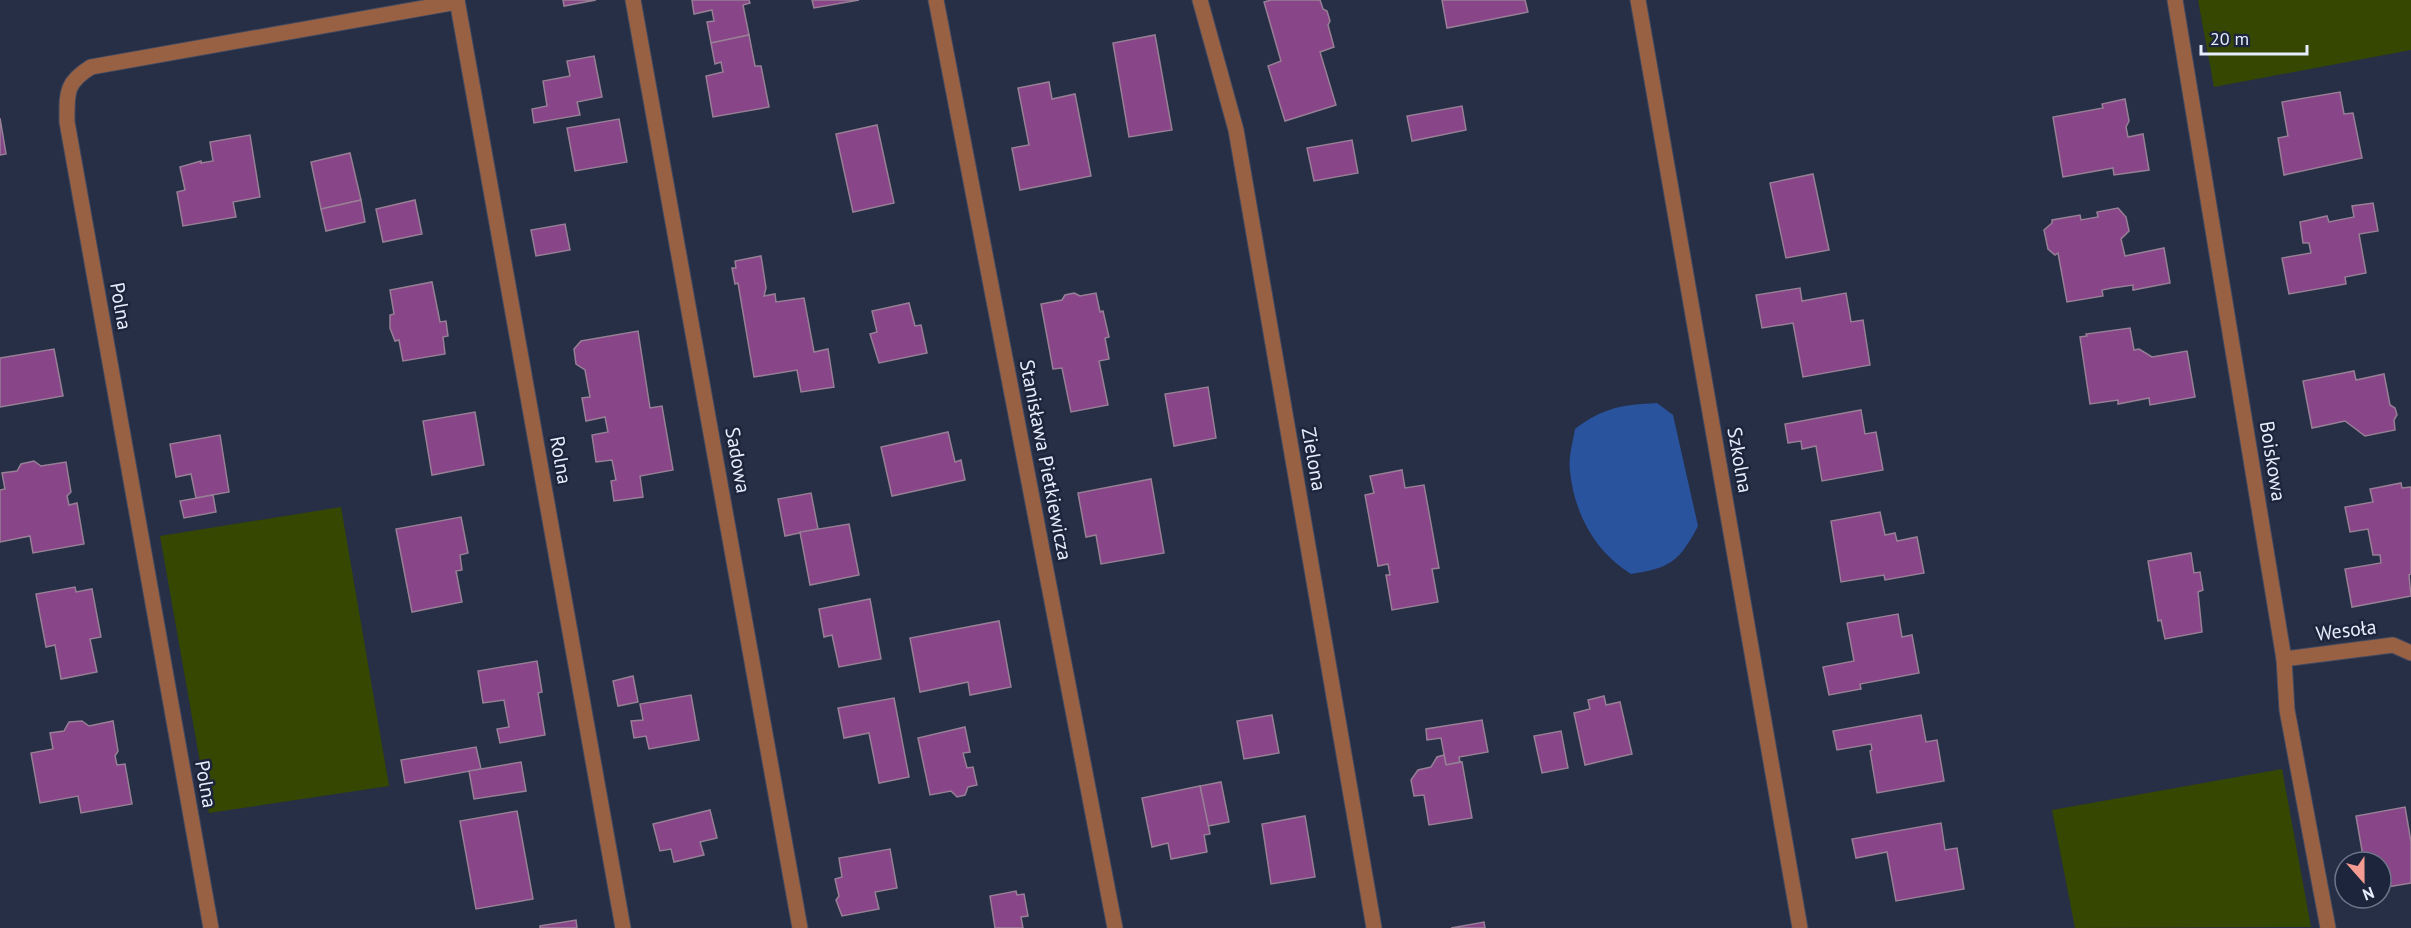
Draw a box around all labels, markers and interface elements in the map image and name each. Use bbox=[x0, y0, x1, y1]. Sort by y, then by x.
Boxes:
scale bar bbox=[2201, 18, 2308, 56]
text: 20 m bbox=[2210, 27, 2249, 50]
street label: Polna bbox=[104, 280, 138, 332]
street label: Stanisława Pietkiewicza bbox=[1014, 358, 1078, 562]
street label: Boiskowa bbox=[2254, 419, 2292, 503]
street label: Sadowa bbox=[719, 425, 757, 495]
street label: Zielona bbox=[1296, 425, 1332, 493]
street label: Szkolna bbox=[1721, 425, 1759, 495]
street label: Rolna bbox=[544, 434, 578, 486]
street label: Wesoła bbox=[2314, 613, 2378, 647]
street label: Polna bbox=[189, 758, 223, 810]
north arrow bbox=[2333, 850, 2393, 910]
text: N bbox=[2360, 883, 2377, 905]

